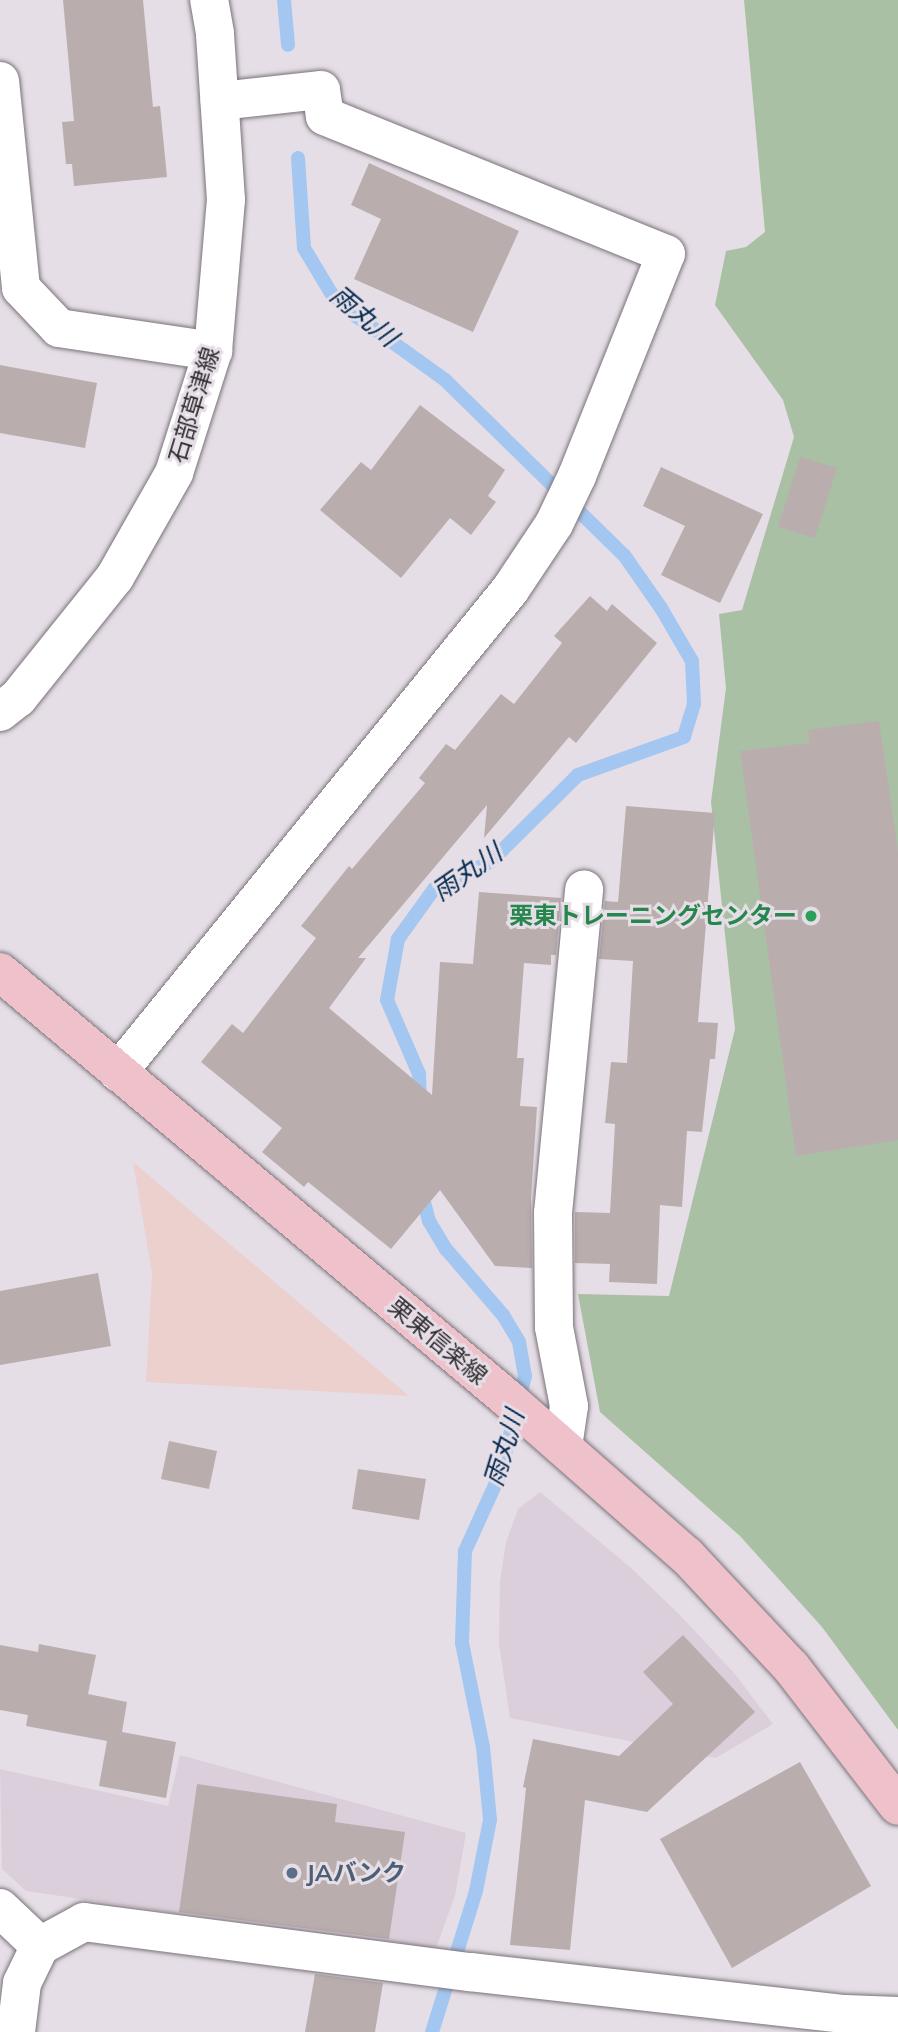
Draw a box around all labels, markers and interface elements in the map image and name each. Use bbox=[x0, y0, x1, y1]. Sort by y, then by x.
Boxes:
water label: 雨丸川 bbox=[324, 279, 404, 353]
street label: 石部草津線 bbox=[163, 343, 225, 467]
water label: 雨丸川 bbox=[426, 837, 508, 907]
place label: 栗東トレーニングセンター bbox=[509, 902, 797, 930]
marker: 栗東トレーニングセンター bbox=[803, 908, 819, 924]
street label: 栗東信楽線 bbox=[383, 1291, 493, 1391]
water label: 雨丸川 bbox=[478, 1406, 530, 1490]
place label: JAバンク bbox=[306, 1859, 405, 1887]
marker: JAバンク bbox=[284, 1865, 300, 1881]

